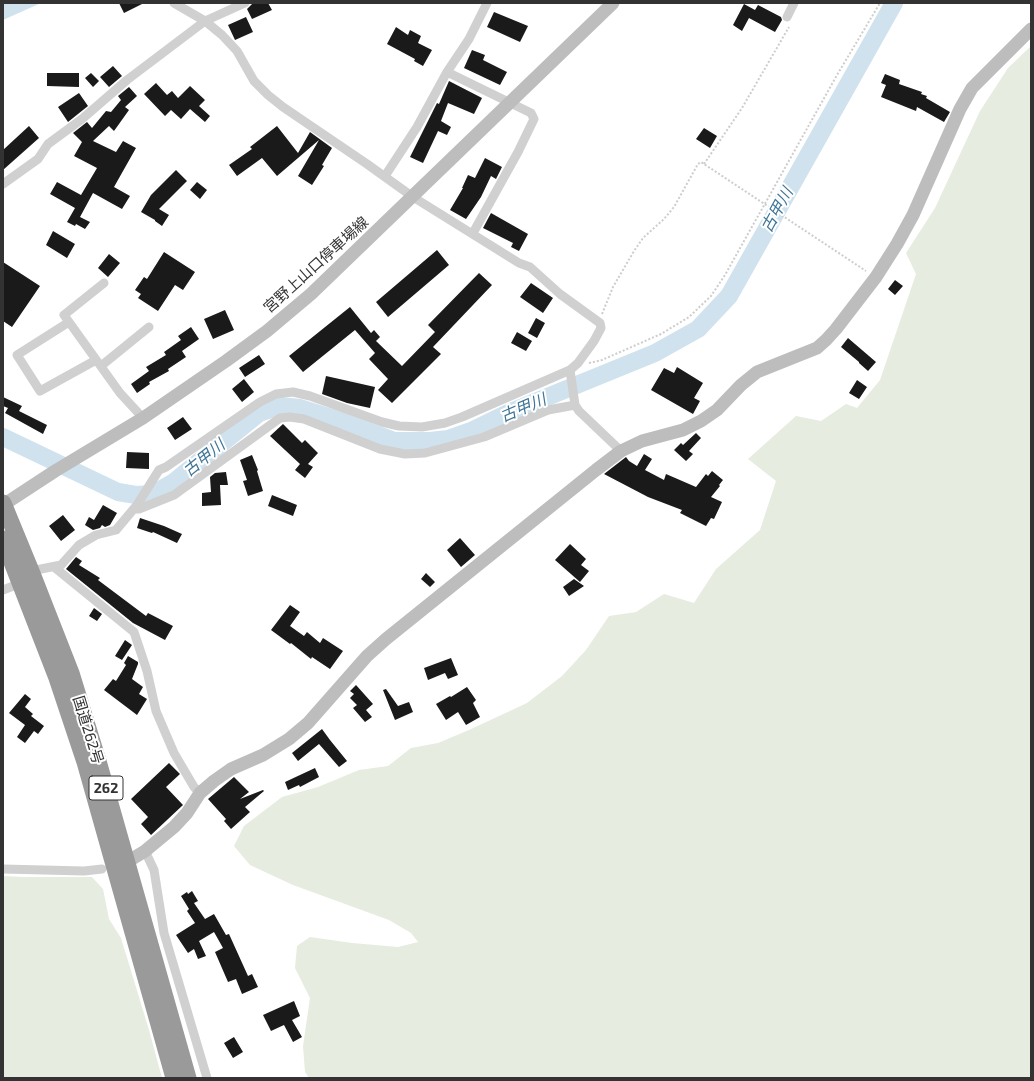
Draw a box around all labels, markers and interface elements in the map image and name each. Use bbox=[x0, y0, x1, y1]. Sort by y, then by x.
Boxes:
water label: 古甲川 bbox=[757, 184, 797, 236]
street label: 宮野上山口停車場線 bbox=[260, 213, 372, 317]
water label: 古甲川 bbox=[497, 390, 549, 426]
water label: 古甲川 bbox=[179, 435, 229, 481]
street label: 国道262号 bbox=[69, 694, 107, 766]
road number: 262 bbox=[89, 776, 123, 800]

